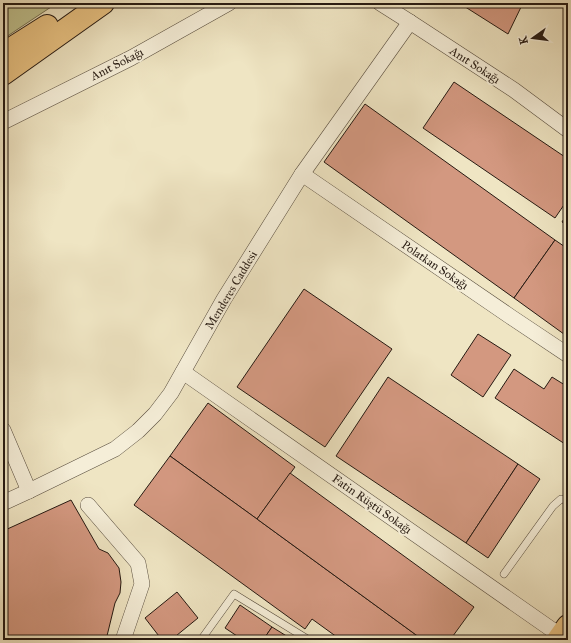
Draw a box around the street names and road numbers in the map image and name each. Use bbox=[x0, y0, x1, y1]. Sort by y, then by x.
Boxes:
street label: Anıt Sokağı bbox=[446, 43, 503, 88]
street label: Anıt Sokağı bbox=[87, 44, 147, 85]
street label: Polatkan Sokağı bbox=[398, 238, 472, 294]
street label: Menderes Caddesi bbox=[202, 248, 260, 332]
street label: Fatin Rüştü Sokağı bbox=[329, 471, 415, 538]

